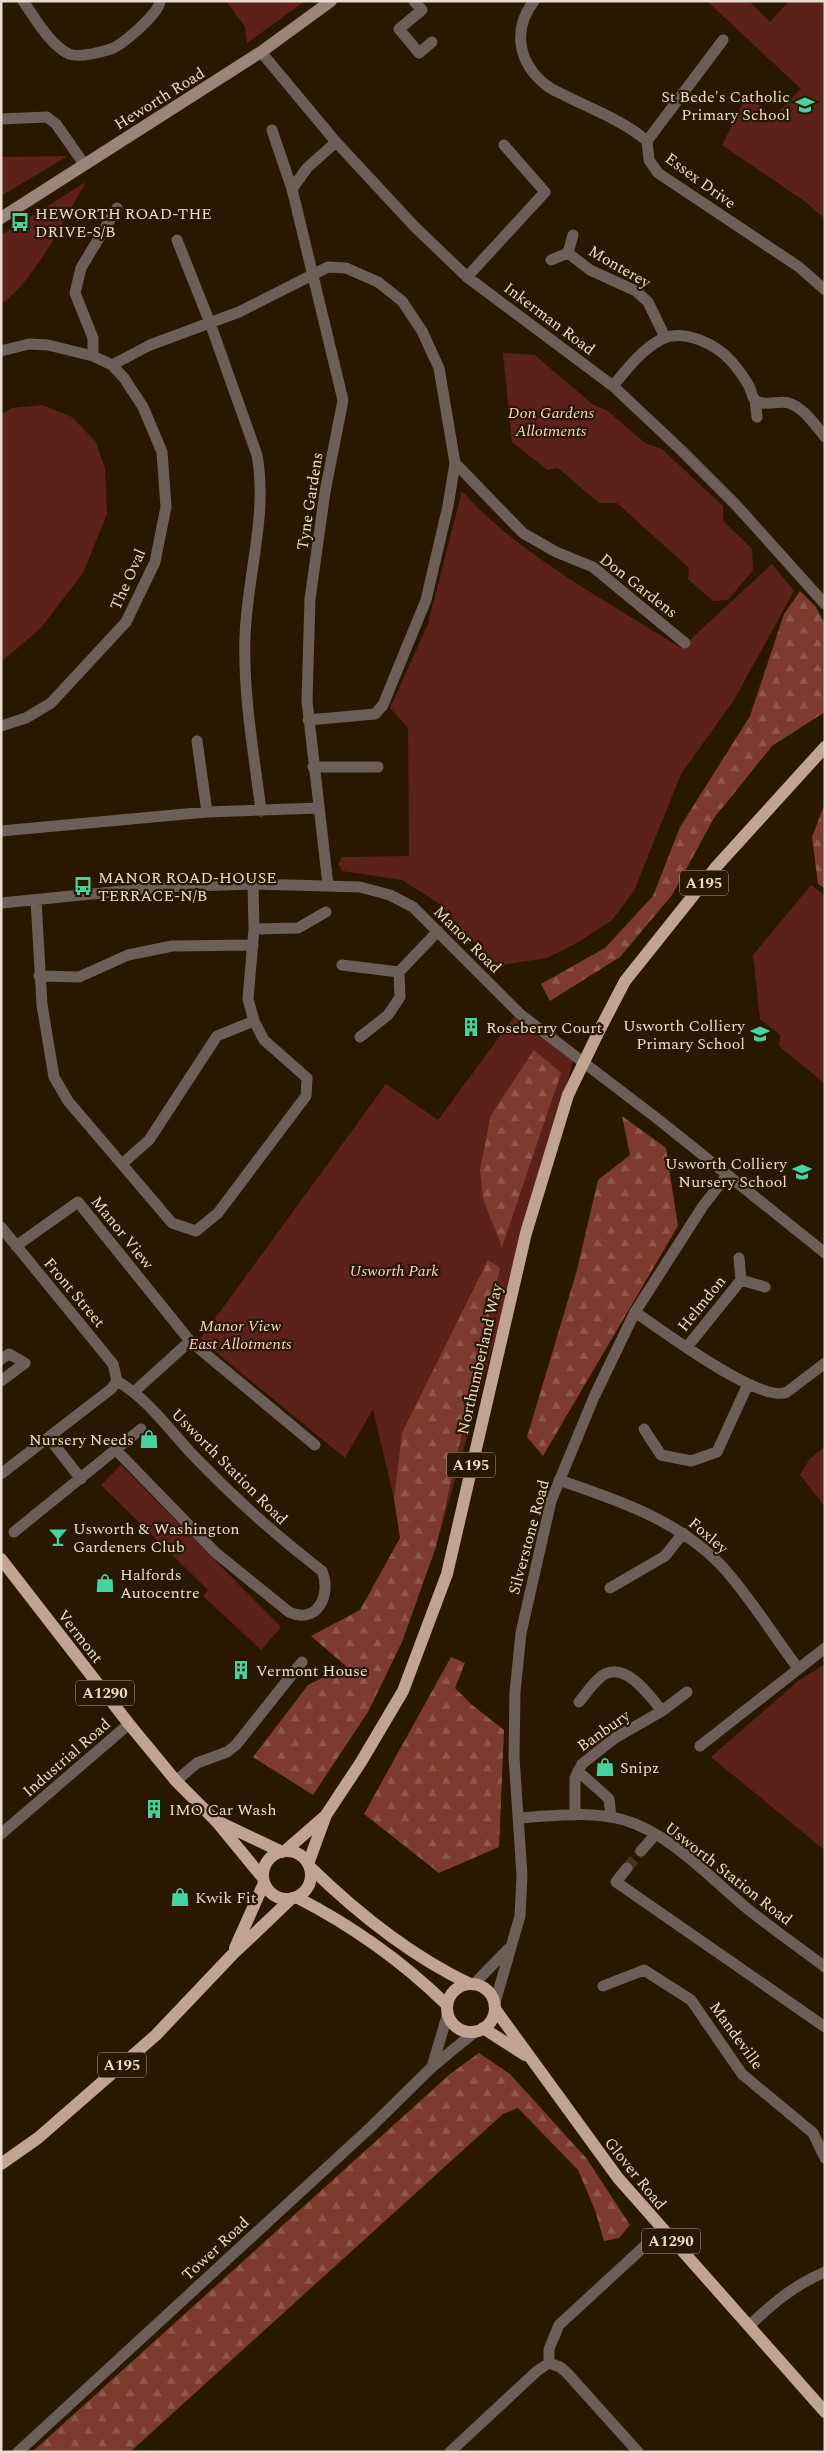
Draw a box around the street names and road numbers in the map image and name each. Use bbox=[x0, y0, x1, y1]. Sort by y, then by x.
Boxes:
street label: Heworth Road bbox=[110, 61, 210, 136]
street label: Essex Drive bbox=[660, 147, 741, 215]
street label: Monterey bbox=[584, 239, 656, 295]
street label: Inkerman Road bbox=[499, 276, 600, 361]
street label: Tyne Gardens bbox=[290, 450, 330, 552]
street label: The Oval bbox=[104, 545, 152, 614]
street label: Don Gardens bbox=[594, 547, 683, 624]
road number: A195 bbox=[680, 870, 728, 896]
street label: Manor Road bbox=[428, 900, 507, 979]
street label: Manor View bbox=[85, 1191, 160, 1275]
street label: Front Street bbox=[38, 1252, 111, 1333]
street label: Helmdon bbox=[672, 1270, 732, 1337]
street label: Northumberland Way bbox=[451, 1280, 509, 1437]
street label: Usworth Station Road bbox=[166, 1403, 293, 1531]
road number: A195 bbox=[447, 1452, 495, 1478]
street label: Silverstone Road bbox=[502, 1477, 556, 1597]
street label: Foxley bbox=[683, 1512, 735, 1561]
street label: Vermont bbox=[52, 1605, 109, 1669]
road number: A1290 bbox=[76, 1680, 134, 1706]
street label: Banbury bbox=[572, 1703, 636, 1758]
street label: Industrial Road bbox=[17, 1713, 116, 1803]
street label: Usworth Station Road bbox=[659, 1816, 797, 1931]
street label: Mandeville bbox=[703, 1997, 769, 2075]
road number: A195 bbox=[98, 2052, 146, 2078]
street label: Glover Road bbox=[598, 2132, 672, 2215]
street label: Tower Road bbox=[176, 2211, 255, 2286]
road number: A1290 bbox=[642, 2228, 700, 2254]

